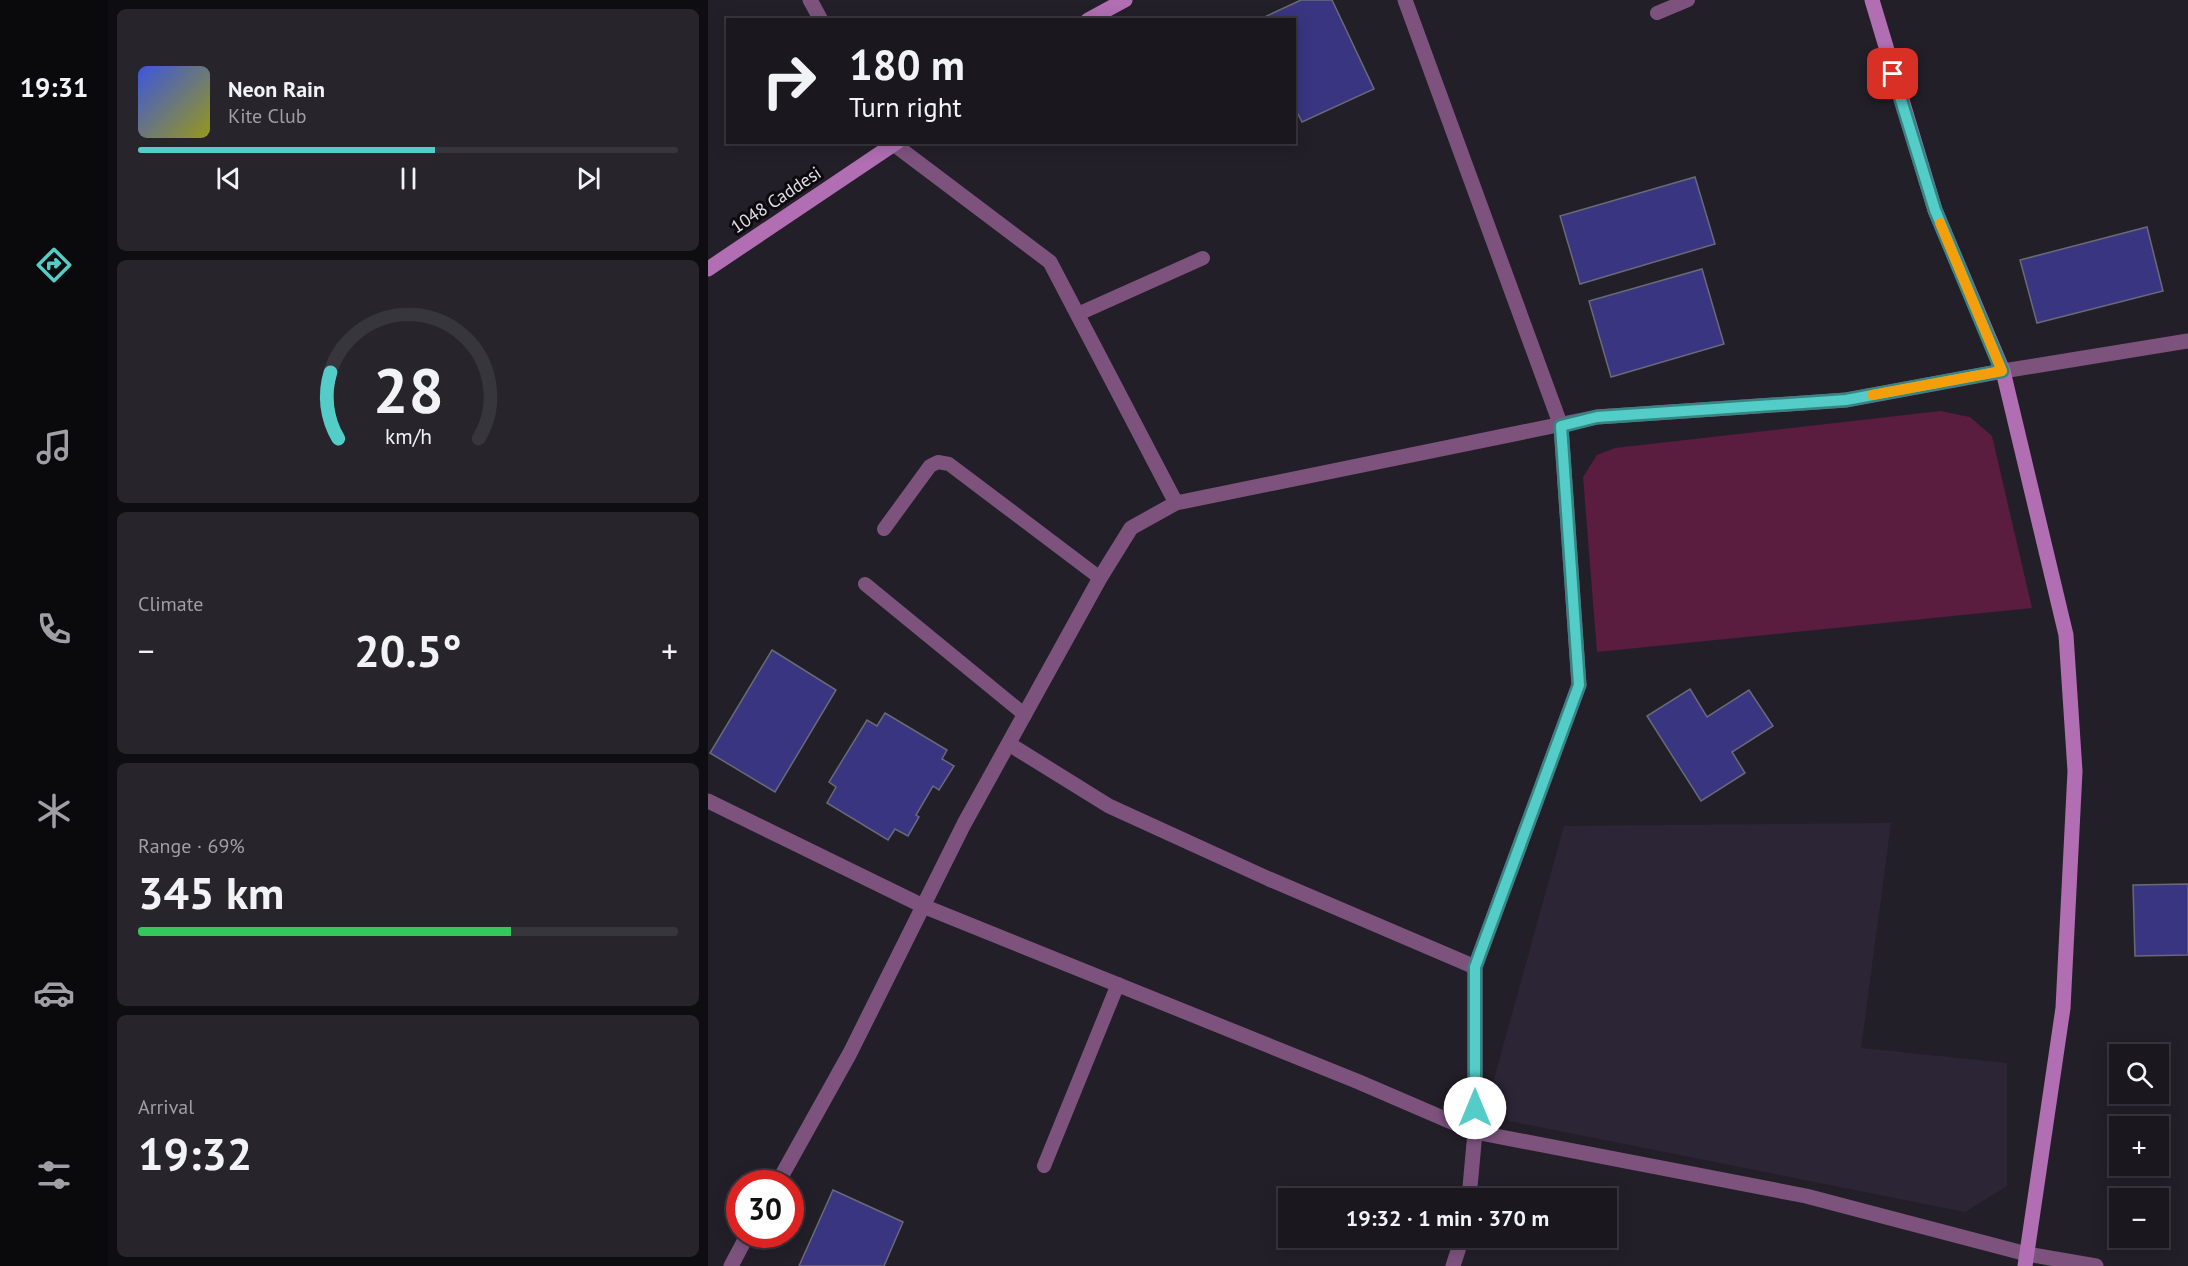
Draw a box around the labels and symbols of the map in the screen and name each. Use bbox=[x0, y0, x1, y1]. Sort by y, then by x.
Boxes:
pin bbox=[1867, 48, 1918, 99]
street label: 1048 Caddesi bbox=[726, 161, 825, 238]
position arrow bbox=[1443, 1076, 1507, 1140]
speed limit sign: 30 bbox=[726, 1170, 804, 1248]

